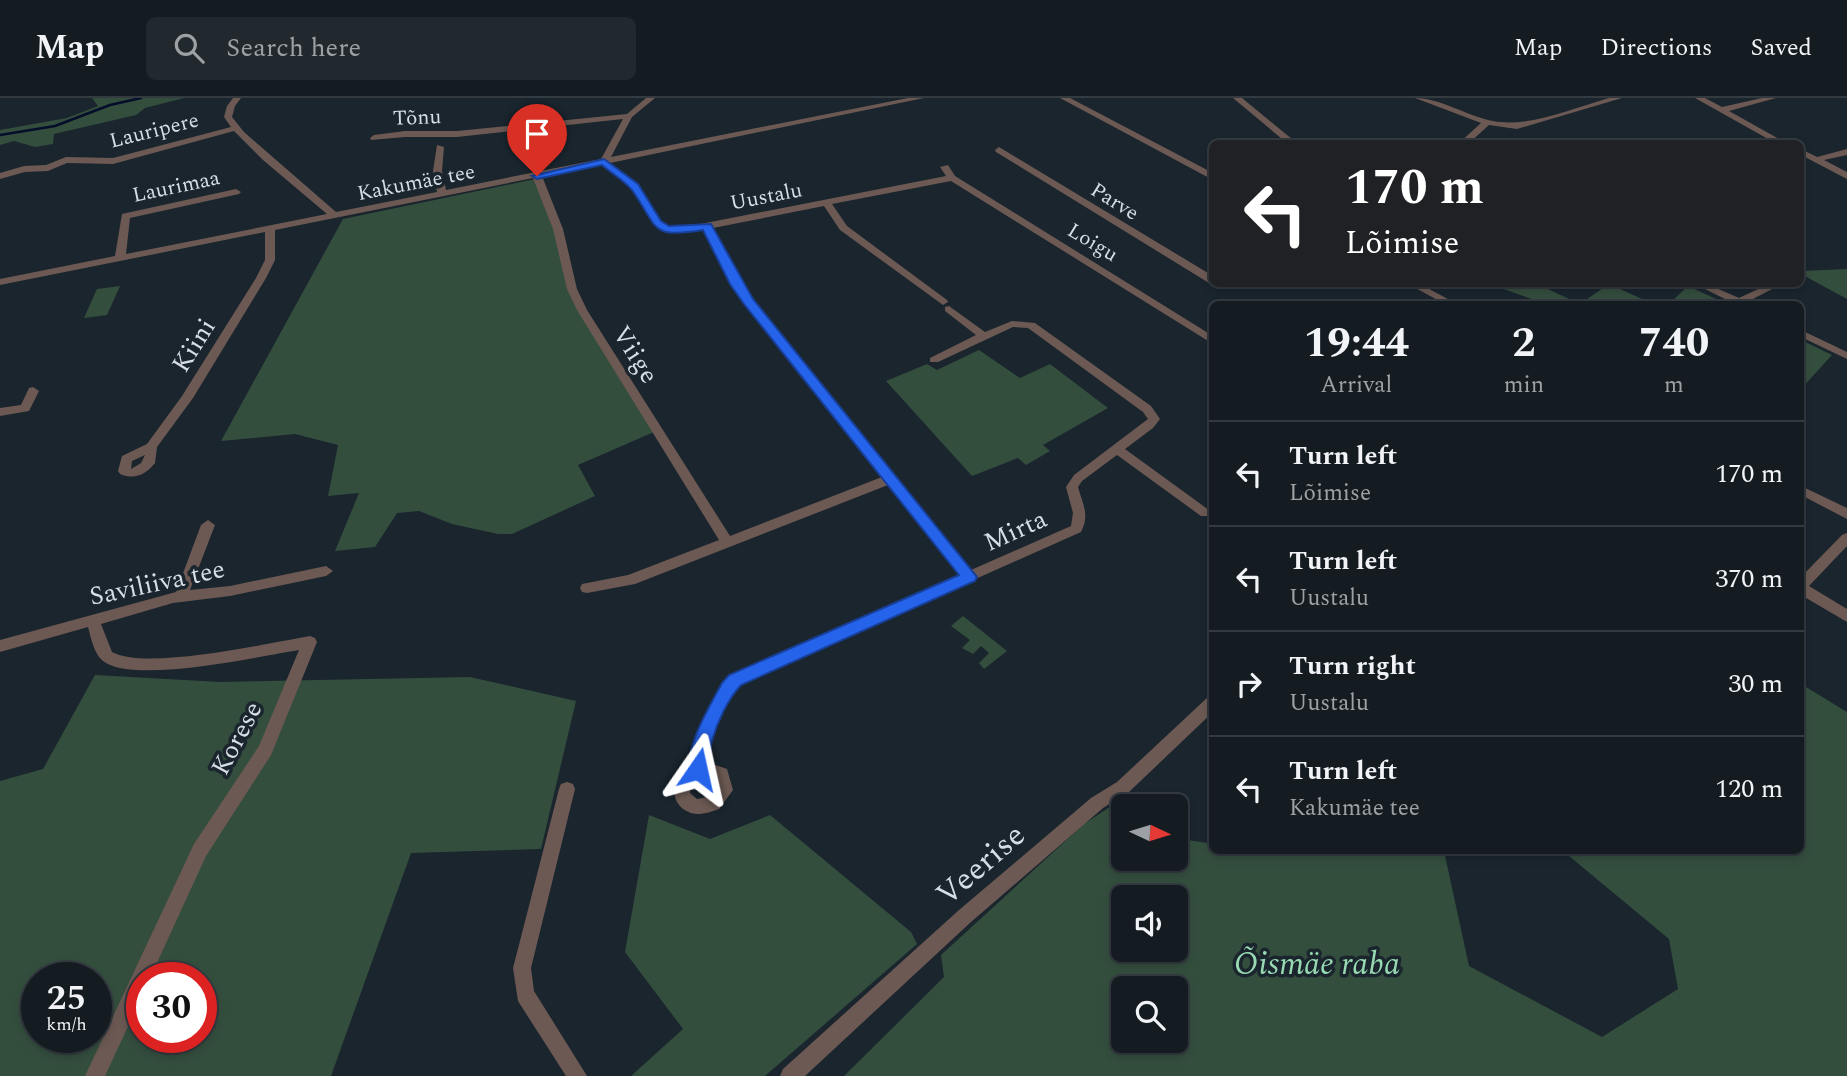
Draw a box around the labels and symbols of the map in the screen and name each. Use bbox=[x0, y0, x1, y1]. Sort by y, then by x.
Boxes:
street label: Tõnu bbox=[392, 101, 442, 135]
street label: Lauripere bbox=[106, 104, 202, 157]
pin bbox=[507, 104, 567, 176]
street label: Kakumäe tee bbox=[354, 156, 478, 210]
street label: Laurimaa bbox=[129, 162, 224, 212]
street label: Uustalu bbox=[727, 174, 805, 220]
street label: Parve bbox=[1084, 175, 1145, 229]
street label: Loigu bbox=[1061, 215, 1124, 271]
street label: Kiini bbox=[162, 310, 226, 381]
street label: Viige bbox=[602, 318, 669, 391]
street label: Mirta bbox=[977, 499, 1054, 562]
street label: Saviliiva tee bbox=[86, 549, 229, 617]
street label: Korese bbox=[201, 694, 273, 783]
position arrow bbox=[661, 732, 735, 806]
north arrow bbox=[1111, 794, 1188, 872]
street label: Veerise bbox=[925, 812, 1037, 918]
park label: Õismäe raba bbox=[1234, 940, 1400, 989]
speed limit sign: 30 bbox=[126, 962, 217, 1053]

